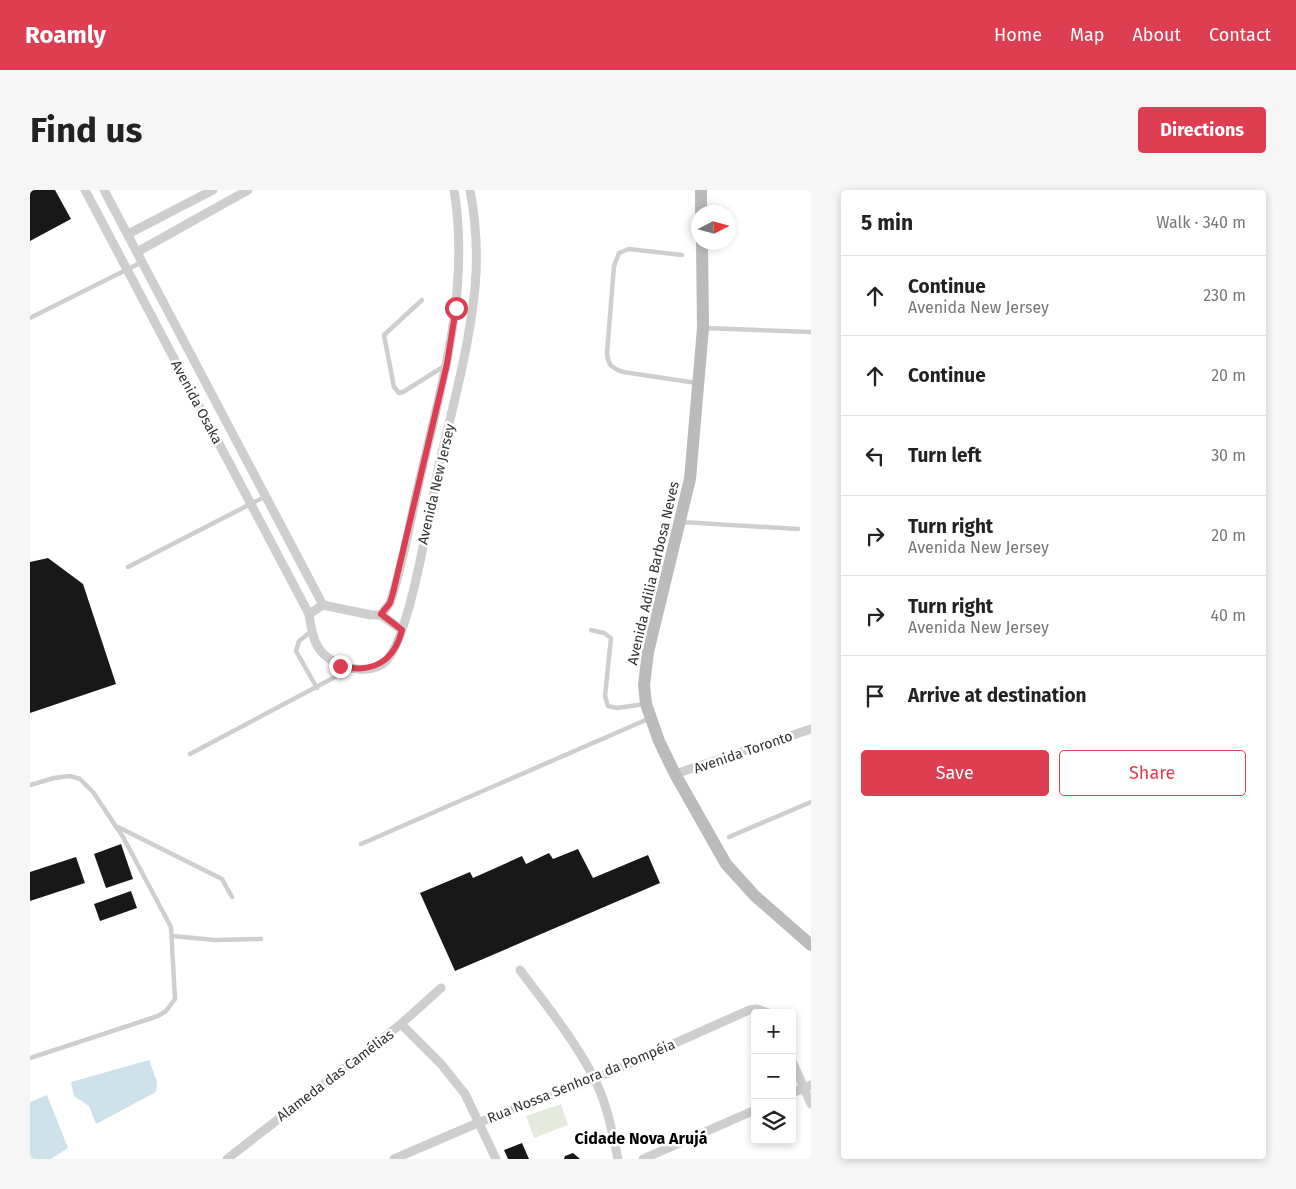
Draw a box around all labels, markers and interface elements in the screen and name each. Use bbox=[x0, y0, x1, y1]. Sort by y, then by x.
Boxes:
text: Roamly bbox=[25, 21, 106, 49]
text: Home bbox=[994, 24, 1042, 46]
text: Map bbox=[1070, 24, 1104, 46]
text: About bbox=[1132, 24, 1181, 46]
text: Contact bbox=[1209, 24, 1271, 46]
button: Directions bbox=[1138, 107, 1266, 153]
text: Find us bbox=[30, 109, 142, 151]
north arrow bbox=[691, 205, 736, 250]
text: 5 min bbox=[861, 210, 913, 236]
text: Walk · 340 m bbox=[1156, 213, 1246, 232]
text: Continue bbox=[908, 275, 986, 298]
icon: ahead bbox=[861, 282, 889, 310]
text: 230 m bbox=[1203, 286, 1246, 305]
route start bbox=[445, 297, 468, 320]
text: Avenida New Jersey bbox=[908, 298, 1049, 317]
street label: Avenida Osaka bbox=[167, 357, 226, 447]
icon: ahead bbox=[861, 362, 889, 390]
text: Continue bbox=[908, 364, 986, 387]
text: 20 m bbox=[1211, 366, 1246, 385]
street label: Avenida New Jersey bbox=[414, 422, 459, 546]
icon: left bbox=[861, 442, 889, 470]
text: Turn left bbox=[908, 444, 982, 467]
text: 30 m bbox=[1211, 446, 1246, 465]
street label: Avenida Adilia Barbosa Neves bbox=[624, 479, 683, 667]
text: Turn right bbox=[908, 515, 993, 538]
icon: right bbox=[861, 522, 889, 550]
text: 20 m bbox=[1211, 526, 1246, 545]
text: Avenida New Jersey bbox=[908, 538, 1049, 557]
text: Turn right bbox=[908, 595, 993, 618]
icon: right bbox=[861, 602, 889, 630]
text: 40 m bbox=[1211, 606, 1246, 625]
text: Avenida New Jersey bbox=[908, 618, 1049, 637]
route end bbox=[329, 655, 352, 678]
icon: arrive bbox=[861, 682, 889, 710]
text: Arrive at destination bbox=[908, 684, 1087, 707]
street label: Avenida Toronto bbox=[692, 728, 795, 777]
button: Save bbox=[861, 750, 1049, 796]
button: Share bbox=[1059, 750, 1246, 796]
map controls bbox=[751, 1009, 796, 1144]
button: + bbox=[751, 1009, 796, 1054]
street label: Alameda das Camélias bbox=[273, 1026, 398, 1125]
street label: Rua Nossa Senhora da Pompéia bbox=[485, 1036, 678, 1127]
button: − bbox=[751, 1054, 796, 1099]
button: layers bbox=[751, 1099, 796, 1144]
district label: Cidade Nova Arujá bbox=[575, 1129, 708, 1148]

